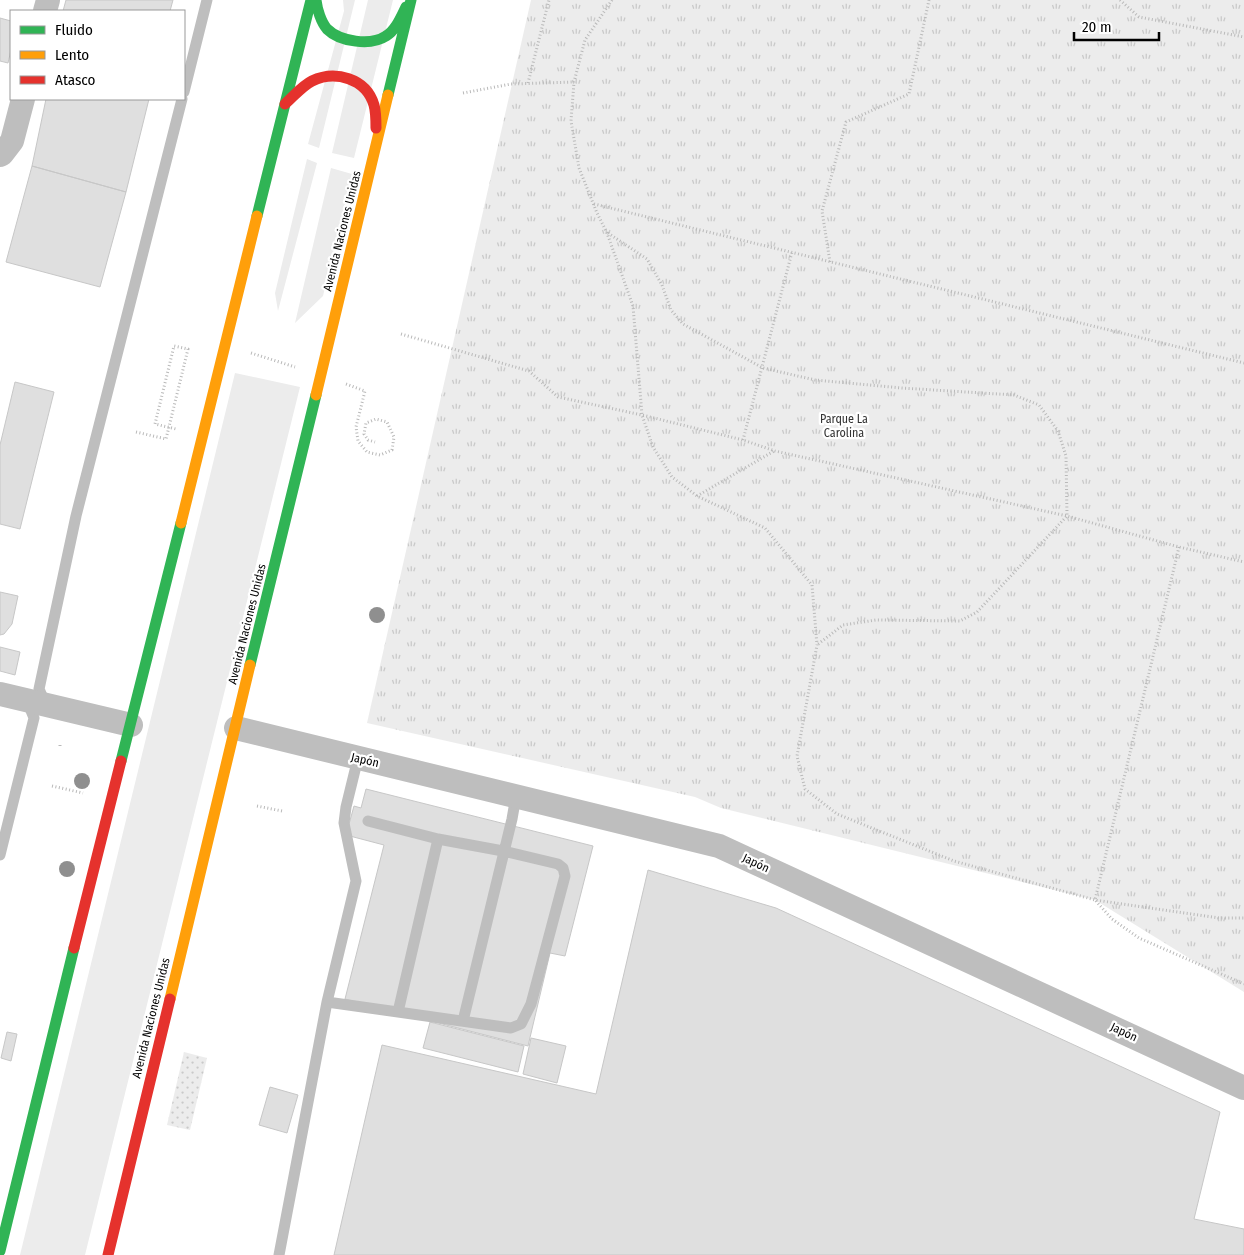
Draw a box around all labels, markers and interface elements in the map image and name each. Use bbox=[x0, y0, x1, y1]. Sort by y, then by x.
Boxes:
legend bbox=[10, 10, 185, 100]
scale bar bbox=[1074, 10, 1159, 42]
text: 20 m bbox=[1082, 18, 1112, 36]
text: Fluido bbox=[55, 21, 93, 39]
text: Lento bbox=[55, 46, 89, 64]
text: Atasco bbox=[55, 71, 95, 89]
street label: Avenida Naciones Unidas bbox=[320, 169, 364, 293]
park label: Parque La Carolina bbox=[820, 412, 868, 440]
street label: Avenida Naciones Unidas bbox=[225, 562, 269, 686]
street label: Japón bbox=[350, 750, 380, 770]
street label: Japón bbox=[740, 851, 772, 875]
street label: Avenida Naciones Unidas bbox=[129, 956, 173, 1080]
street label: Japón bbox=[1108, 1020, 1140, 1044]

